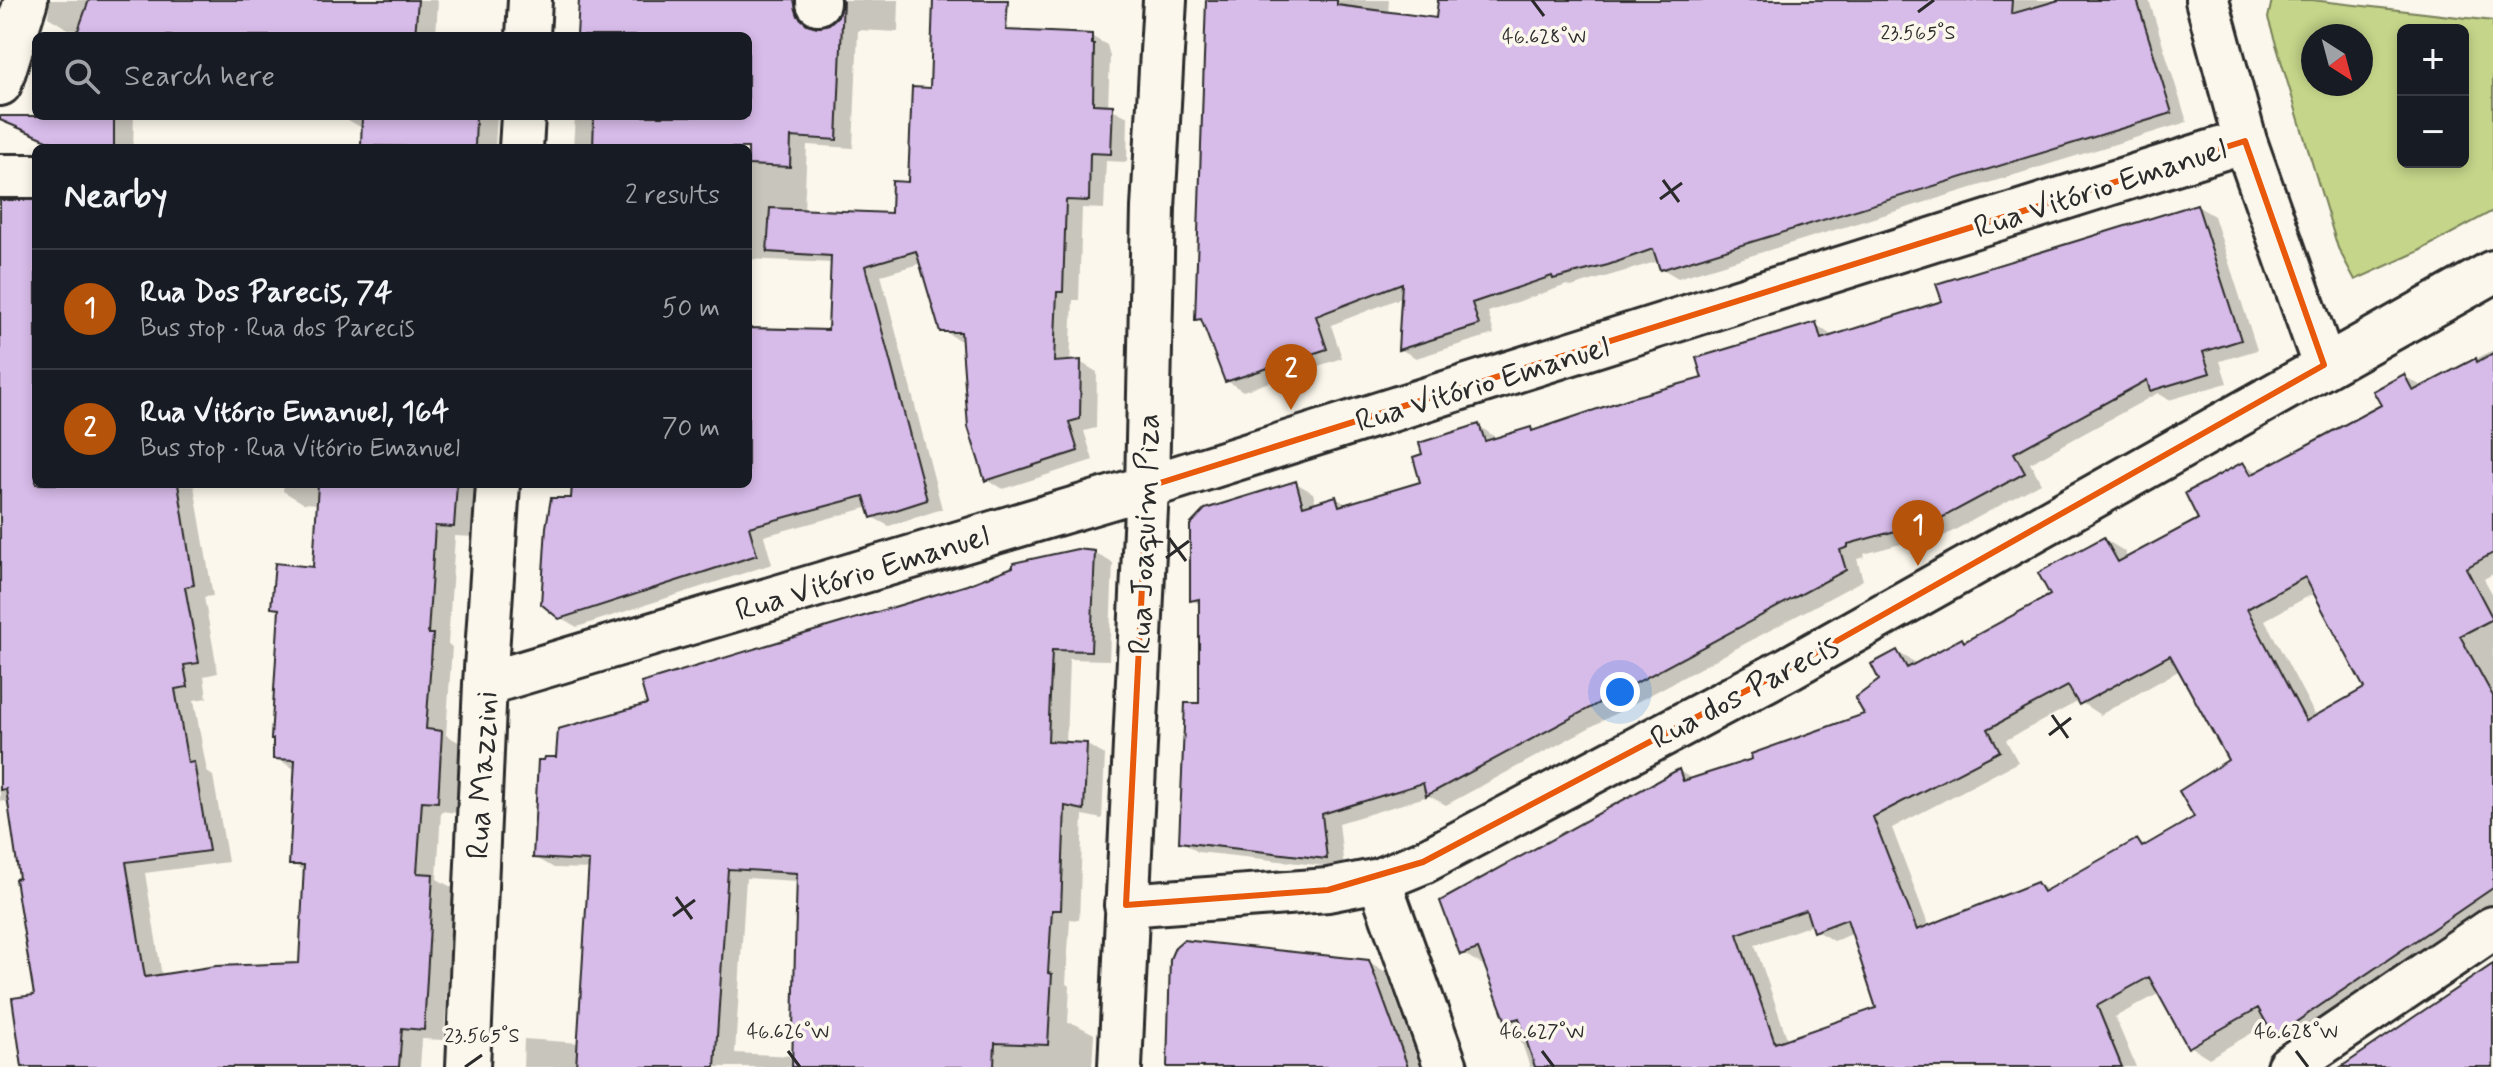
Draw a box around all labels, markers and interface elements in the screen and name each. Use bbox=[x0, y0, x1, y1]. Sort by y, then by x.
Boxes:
text: 23.565°S bbox=[1881, 20, 1955, 47]
text: 46.628°W bbox=[1502, 24, 1586, 51]
north arrow bbox=[2301, 24, 2373, 96]
map controls bbox=[2397, 24, 2469, 168]
button: + bbox=[2397, 24, 2469, 96]
search box bbox=[32, 32, 752, 120]
icon: search bbox=[60, 54, 104, 98]
text: Search here bbox=[124, 57, 275, 96]
button: − bbox=[2397, 96, 2469, 168]
street label: Rua Vitório Emanuel bbox=[1969, 128, 2232, 250]
text: Nearby bbox=[64, 174, 168, 219]
text: 2 results bbox=[625, 179, 720, 213]
text: Rua Dos Parecis, 74 bbox=[140, 273, 393, 312]
text: 1 bbox=[84, 292, 96, 326]
text: 50 m bbox=[662, 292, 720, 326]
text: Bus stop · Rua dos Parecis bbox=[140, 312, 415, 346]
street label: Rua Vitório Emanuel bbox=[1350, 326, 1615, 444]
pin: 2 bbox=[1265, 344, 1317, 410]
text: Rua Vitório Emanuel, 164 bbox=[140, 393, 449, 432]
text: 2 bbox=[84, 412, 96, 446]
text: 70 m bbox=[662, 412, 720, 446]
street label: Rua Joaquim Piza bbox=[1120, 413, 1170, 655]
text: Bus stop · Rua Vitório Emanuel bbox=[140, 432, 460, 466]
pin: 1 bbox=[1892, 500, 1944, 566]
street label: Rua Vitório Emanuel bbox=[730, 515, 995, 633]
street label: Rua dos Parecis bbox=[1643, 625, 1846, 760]
your location bbox=[1600, 672, 1640, 712]
street label: Rua Mazzini bbox=[458, 690, 508, 860]
text: 46.626°W bbox=[747, 1019, 829, 1046]
text: 46.627°W bbox=[1500, 1019, 1584, 1046]
text: 46.628°W bbox=[2254, 1019, 2338, 1046]
text: 23.565°S bbox=[445, 1023, 519, 1050]

